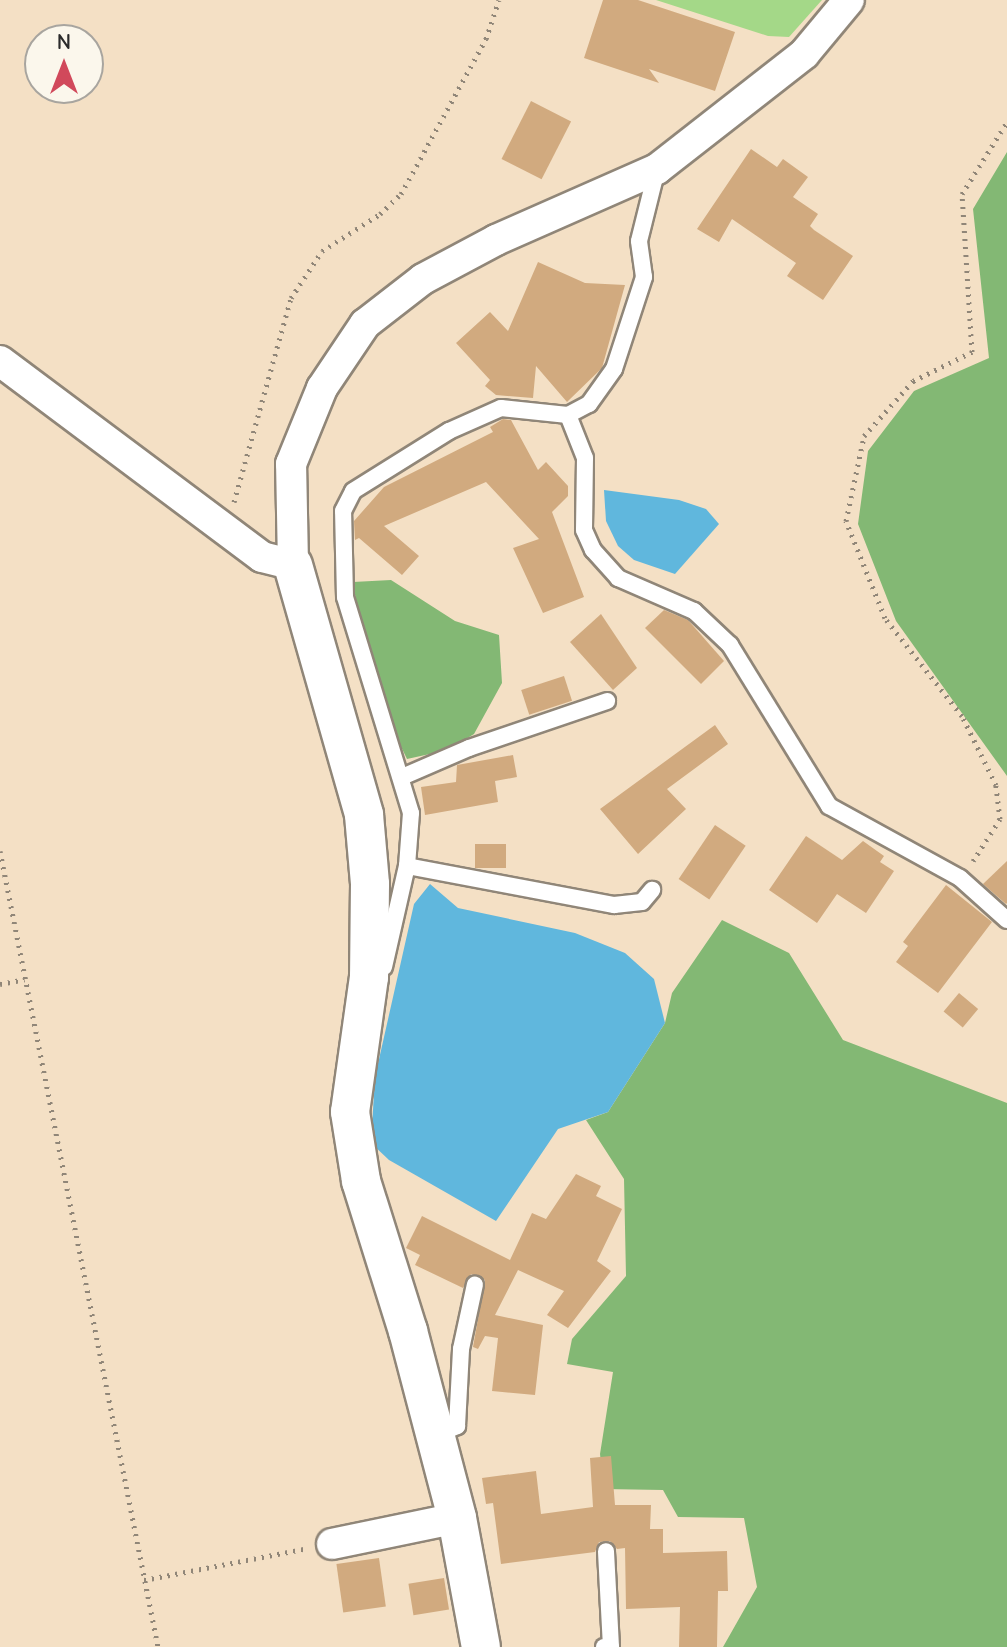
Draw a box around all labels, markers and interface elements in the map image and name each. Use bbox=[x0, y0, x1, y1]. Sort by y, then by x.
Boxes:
north arrow bbox=[24, 24, 104, 104]
text: N bbox=[57, 29, 71, 55]

